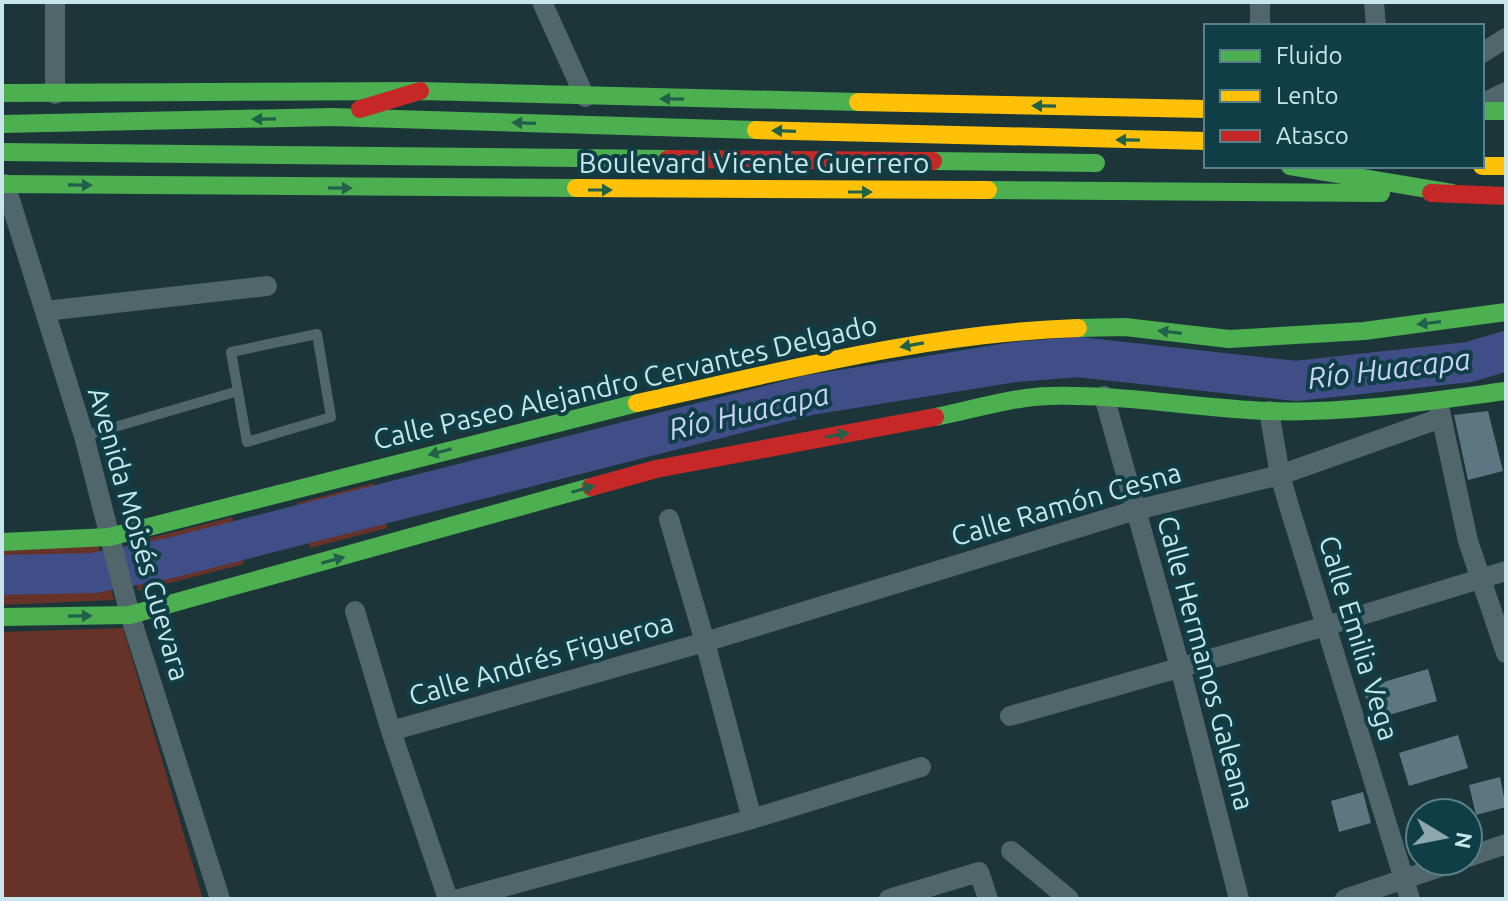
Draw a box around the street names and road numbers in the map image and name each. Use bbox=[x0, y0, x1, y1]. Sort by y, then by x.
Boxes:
street label: Boulevard Vicente Guerrero bbox=[579, 147, 929, 178]
street label: Calle Paseo Alejandro Cervantes Delgado bbox=[370, 308, 880, 455]
street label: Avenida Moisés Guevara bbox=[83, 384, 196, 684]
street label: Calle Ramón Cesna bbox=[947, 456, 1185, 551]
street label: Calle Hermanos Galeana bbox=[1152, 512, 1261, 814]
street label: Calle Emilia Vega bbox=[1314, 532, 1405, 744]
street label: Calle Andrés Figueroa bbox=[405, 606, 677, 711]

